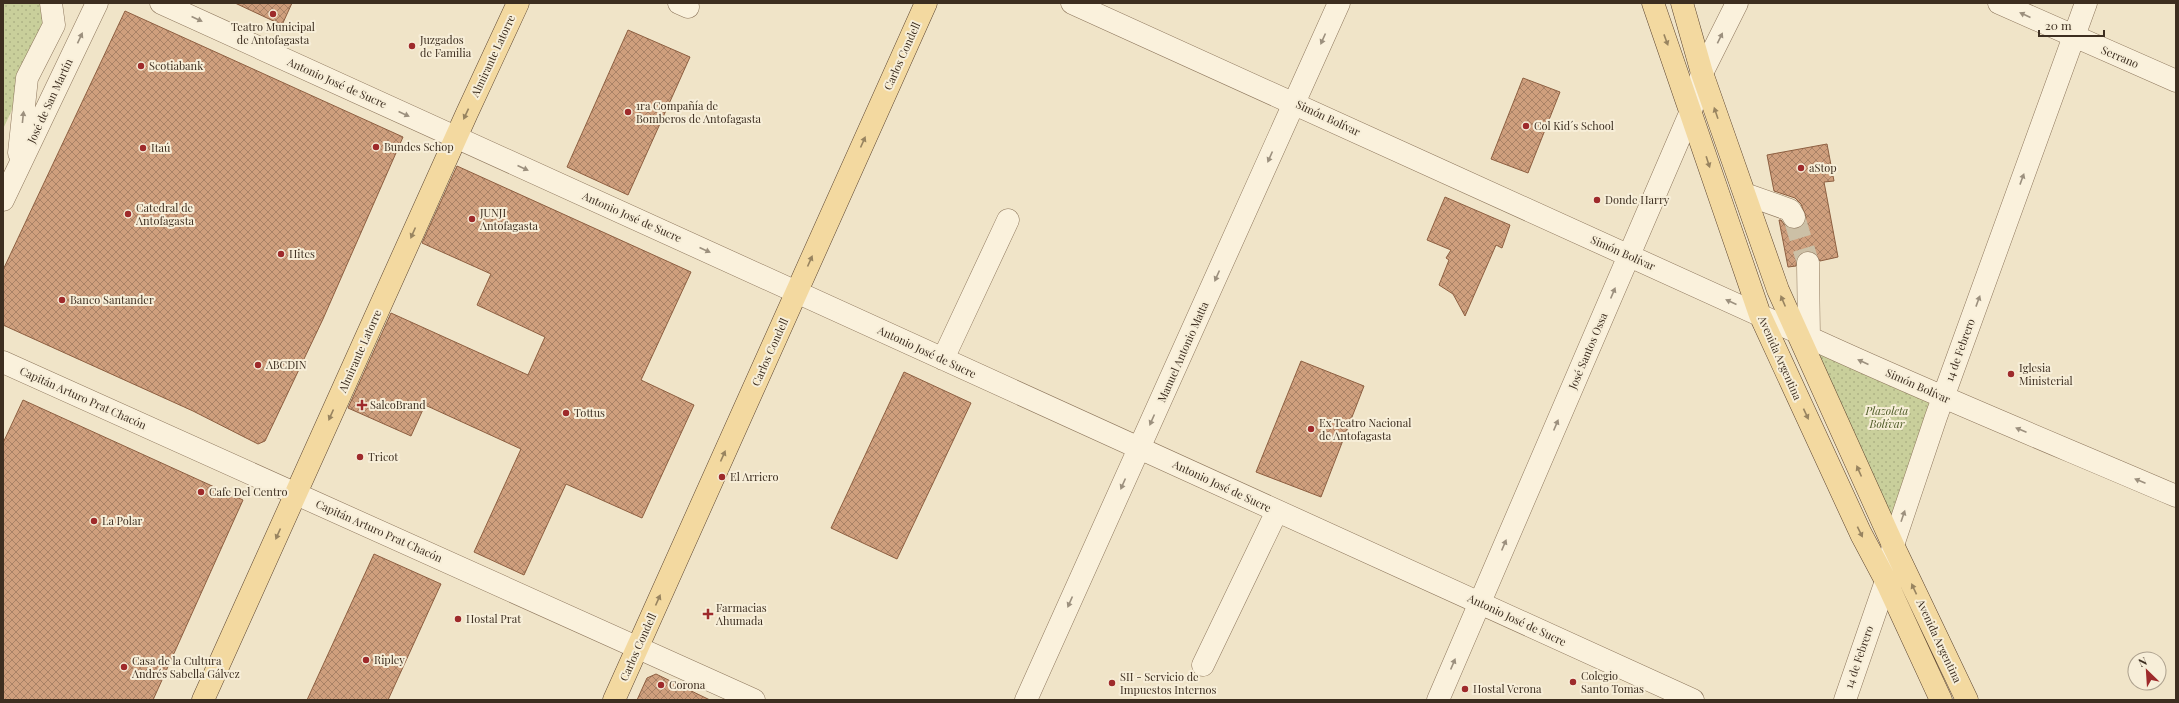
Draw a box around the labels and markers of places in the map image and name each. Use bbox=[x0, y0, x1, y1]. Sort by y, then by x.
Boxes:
marker: Teatro Municipal de Antofagasta bbox=[268, 9, 278, 19]
place label: Teatro Municipal de Antofagasta bbox=[231, 19, 315, 47]
place label: Juzgados de Familia bbox=[419, 32, 472, 60]
marker: Juzgados de Familia bbox=[407, 41, 417, 51]
place label: Scotiabank bbox=[149, 58, 203, 73]
marker: Scotiabank bbox=[136, 61, 146, 71]
place label: 1ra Compañía de Bomberos de Antofagasta bbox=[636, 98, 762, 126]
marker: 1ra Compañía de Bomberos de Antofagasta bbox=[623, 107, 633, 117]
place label: Col Kid´s School bbox=[1534, 118, 1614, 133]
marker: Col Kid´s School bbox=[1521, 121, 1531, 131]
place label: Bundes Schop bbox=[384, 139, 454, 154]
place label: Itaú bbox=[151, 140, 171, 155]
marker: Bundes Schop bbox=[371, 142, 381, 152]
marker: Itaú bbox=[138, 143, 148, 153]
place label: aStop bbox=[1809, 160, 1837, 175]
marker: aStop bbox=[1796, 163, 1806, 173]
place label: Donde Harry bbox=[1605, 192, 1670, 207]
marker: Donde Harry bbox=[1592, 195, 1602, 205]
place label: Catedral de Antofagasta bbox=[135, 200, 195, 228]
place label: JUNJI Antofagasta bbox=[479, 205, 539, 233]
marker: Catedral de Antofagasta bbox=[123, 209, 133, 219]
marker: JUNJI Antofagasta bbox=[467, 214, 477, 224]
place label: Hites bbox=[289, 246, 315, 261]
marker: Hites bbox=[276, 249, 286, 259]
place label: Banco Santander bbox=[70, 292, 154, 307]
marker: Banco Santander bbox=[57, 295, 67, 305]
place label: ABCDIN bbox=[265, 357, 307, 372]
marker: ABCDIN bbox=[253, 360, 263, 370]
place label: Iglesia Ministerial bbox=[2019, 360, 2073, 388]
marker: Iglesia Ministerial bbox=[2006, 369, 2016, 379]
place label: SalcoBrand bbox=[370, 397, 426, 412]
marker: SalcoBrand bbox=[357, 400, 367, 410]
place label: Tottus bbox=[574, 405, 605, 420]
marker: Tottus bbox=[561, 408, 571, 418]
place label: Ex Teatro Nacional de Antofagasta bbox=[1319, 415, 1411, 443]
marker: Ex Teatro Nacional de Antofagasta bbox=[1306, 424, 1316, 434]
place label: Tricot bbox=[368, 449, 398, 464]
marker: Tricot bbox=[355, 452, 365, 462]
place label: El Arriero bbox=[730, 469, 778, 484]
marker: El Arriero bbox=[717, 472, 727, 482]
place label: Cafe Del Centro bbox=[209, 484, 288, 499]
marker: Cafe Del Centro bbox=[196, 487, 206, 497]
place label: La Polar bbox=[102, 513, 142, 528]
marker: La Polar bbox=[89, 516, 99, 526]
place label: Farmacias Ahumada bbox=[715, 600, 767, 628]
marker: Farmacias Ahumada bbox=[703, 609, 713, 619]
place label: Hostal Prat bbox=[466, 611, 521, 626]
marker: Hostal Prat bbox=[453, 614, 463, 624]
place label: Ripley bbox=[374, 652, 405, 667]
place label: Casa de la Cultura Andrés Sabella Gálvez bbox=[131, 653, 240, 681]
marker: Ripley bbox=[361, 655, 371, 665]
marker: Casa de la Cultura Andrés Sabella Gálvez bbox=[119, 662, 129, 672]
place label: Colegio Santo Tomas bbox=[1581, 668, 1644, 696]
place label: SII - Servicio de Impuestos Internos bbox=[1120, 669, 1217, 697]
place label: Corona bbox=[669, 677, 706, 692]
marker: Colegio Santo Tomas bbox=[1568, 677, 1578, 687]
marker: SII - Servicio de Impuestos Internos bbox=[1107, 678, 1117, 688]
marker: Corona bbox=[656, 680, 666, 690]
place label: Hostal Verona bbox=[1473, 681, 1542, 696]
marker: Hostal Verona bbox=[1460, 684, 1470, 694]

